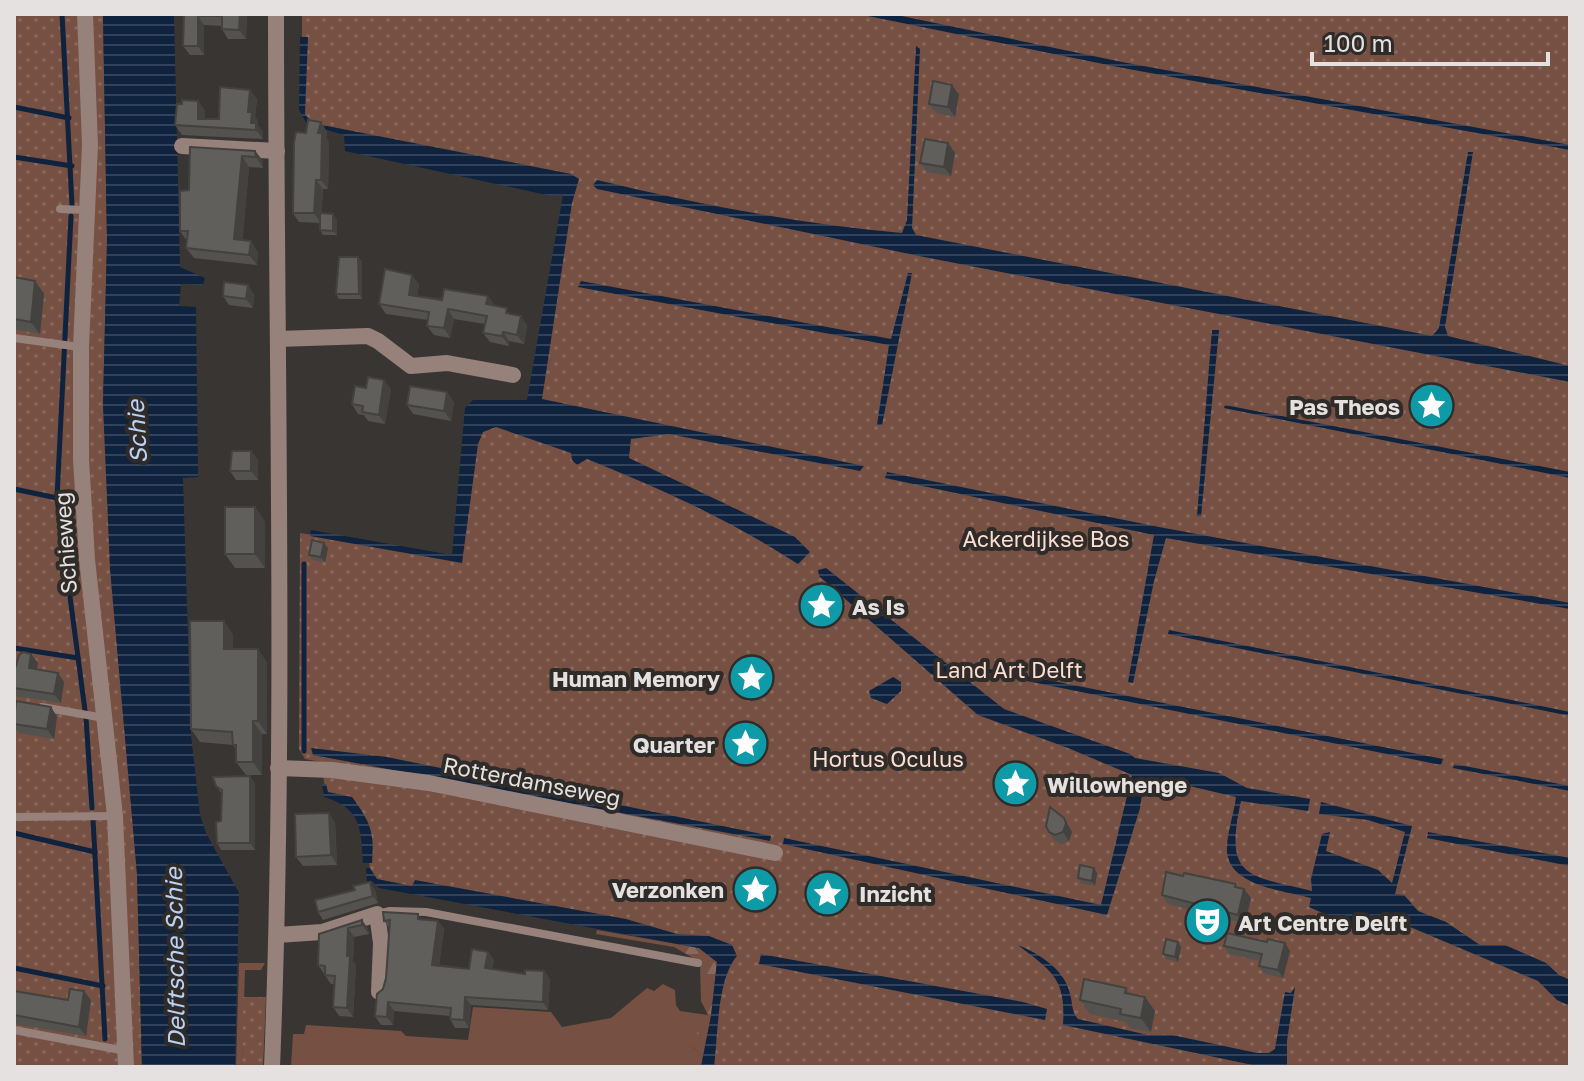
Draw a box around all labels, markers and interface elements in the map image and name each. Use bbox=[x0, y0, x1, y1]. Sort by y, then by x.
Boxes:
scale bar bbox=[1312, 16, 1548, 66]
text: 100 m bbox=[1324, 28, 1393, 57]
place icon: Pas Theos bbox=[1407, 382, 1455, 430]
place label: Pas Theos bbox=[1289, 393, 1400, 420]
water label: Schie bbox=[120, 397, 152, 464]
street label: Schieweg bbox=[48, 491, 82, 595]
park label: Ackerdijkse Bos bbox=[963, 525, 1129, 552]
place icon: As Is bbox=[797, 582, 845, 630]
place label: As Is bbox=[852, 593, 905, 620]
place icon: Human Memory bbox=[727, 654, 775, 702]
park label: Land Art Delft bbox=[935, 656, 1083, 683]
place label: Human Memory bbox=[552, 665, 720, 692]
place icon: Quarter bbox=[722, 720, 770, 768]
place label: Quarter bbox=[633, 731, 715, 758]
park label: Hortus Oculus bbox=[812, 745, 964, 772]
street label: Rotterdamseweg bbox=[441, 751, 623, 811]
place icon: Willowhenge bbox=[992, 760, 1040, 808]
place label: Willowhenge bbox=[1047, 771, 1187, 798]
water label: Delftsche Schie bbox=[158, 865, 190, 1049]
place icon: Verzonken bbox=[731, 865, 779, 913]
place icon: Inzicht bbox=[804, 869, 852, 917]
place label: Verzonken bbox=[612, 876, 724, 903]
place label: Inzicht bbox=[859, 880, 932, 907]
theatre icon: Art Centre Delft bbox=[1183, 898, 1231, 946]
place label: Art Centre Delft bbox=[1238, 909, 1408, 936]

